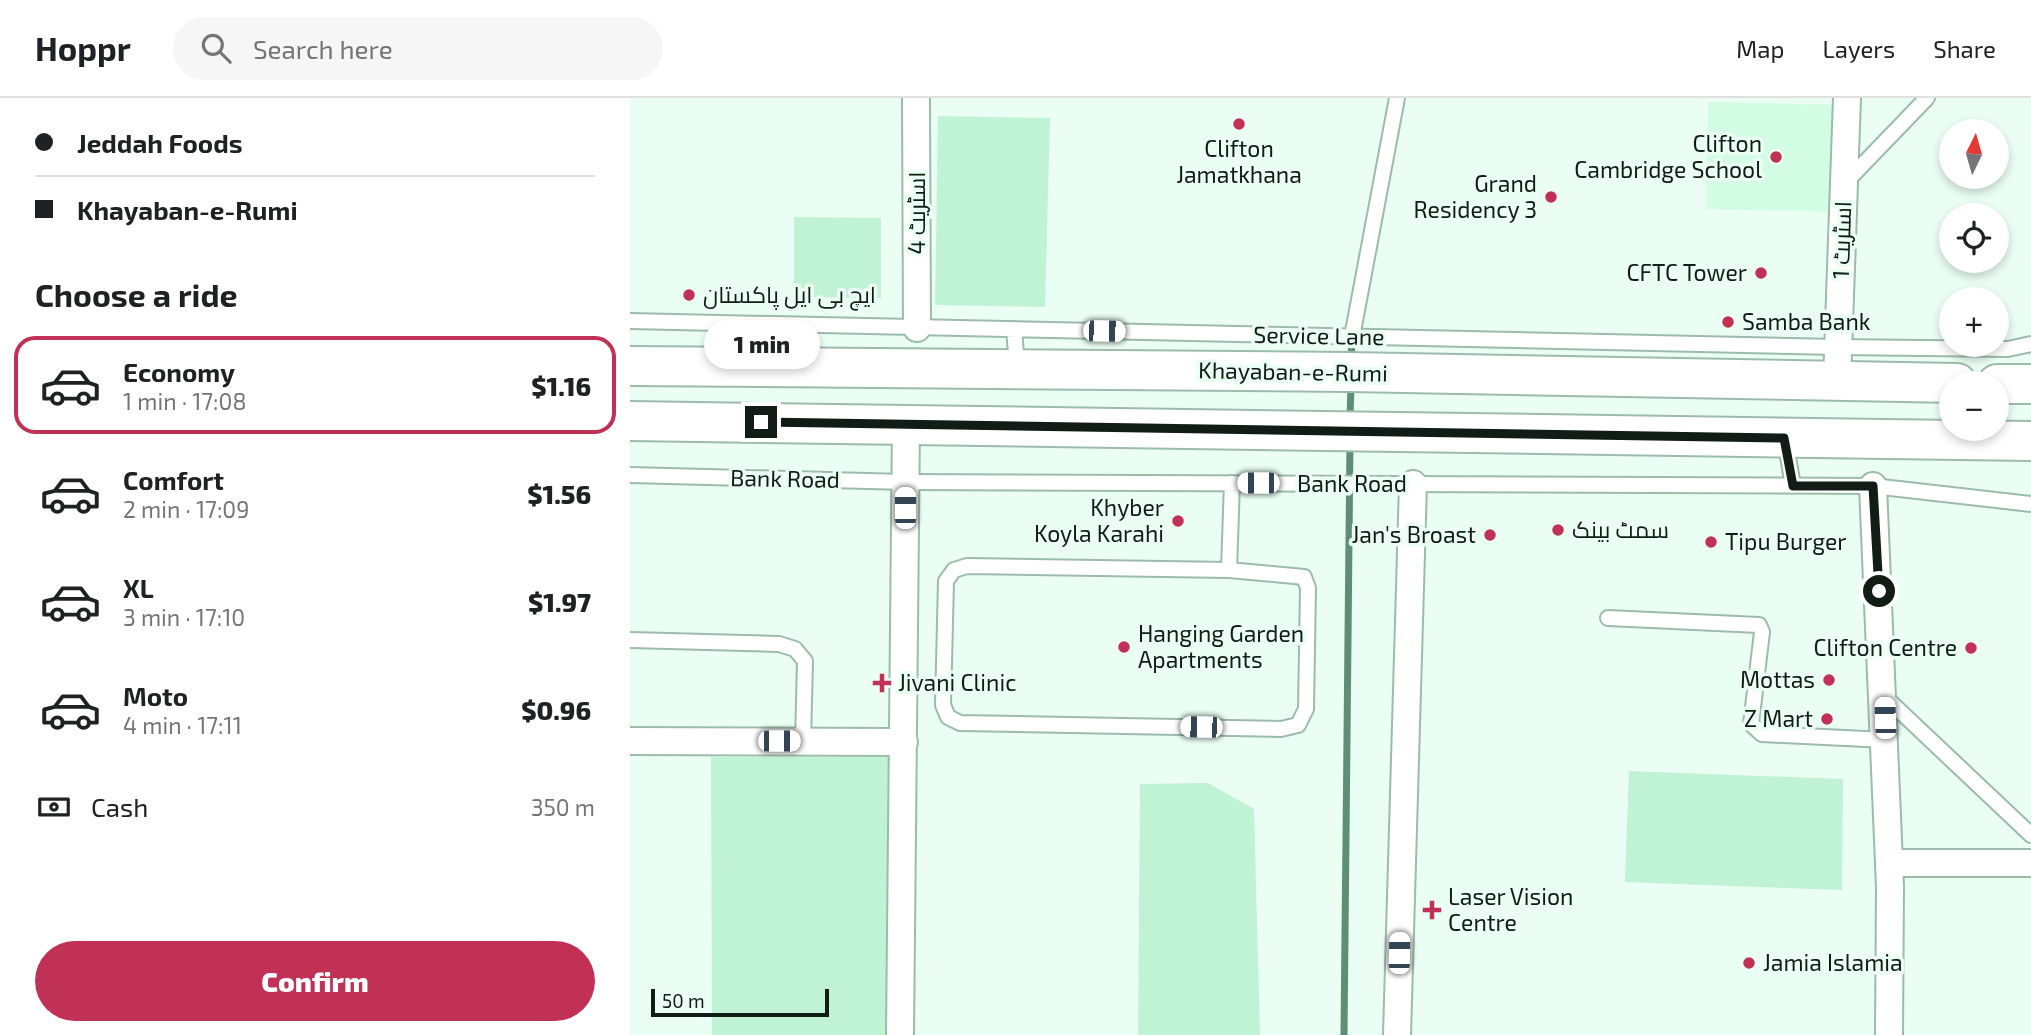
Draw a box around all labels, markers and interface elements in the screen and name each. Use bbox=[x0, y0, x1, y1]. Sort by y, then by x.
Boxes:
search box bbox=[173, 17, 663, 80]
text: Hoppr bbox=[35, 28, 131, 68]
icon: search bbox=[197, 29, 235, 67]
text: Search here bbox=[253, 33, 393, 64]
text: Map bbox=[1736, 34, 1784, 63]
text: Layers bbox=[1822, 34, 1895, 63]
text: Share bbox=[1933, 34, 1996, 63]
marker: Clifton Jamatkhana bbox=[1231, 116, 1247, 132]
north arrow bbox=[1939, 119, 2009, 189]
map controls bbox=[1939, 119, 2009, 441]
text: Jeddah Foods bbox=[77, 127, 243, 158]
place label: Clifton Cambridge School bbox=[1574, 129, 1762, 183]
place label: Clifton Jamatkhana bbox=[1176, 134, 1302, 188]
marker: Clifton Cambridge School bbox=[1768, 149, 1784, 165]
place label: Grand Residency 3 bbox=[1413, 169, 1537, 223]
street label: اسٹریٹ 4 bbox=[902, 171, 930, 255]
marker: Grand Residency 3 bbox=[1543, 189, 1559, 205]
text: Khayaban-e-Rumi bbox=[77, 194, 298, 225]
street label: اسٹریٹ 1 bbox=[1826, 200, 1856, 279]
button: locate bbox=[1939, 203, 2009, 273]
place label: CFTC Tower bbox=[1627, 258, 1747, 286]
marker: CFTC Tower bbox=[1753, 265, 1769, 281]
text: Choose a ride bbox=[35, 275, 238, 313]
place label: ایچ بی ایل پاکستان bbox=[703, 280, 876, 311]
marker: ایچ بی ایل پاکستان bbox=[681, 287, 697, 303]
button: + bbox=[1939, 287, 2009, 357]
place label: Samba Bank bbox=[1742, 307, 1871, 335]
marker: Samba Bank bbox=[1720, 314, 1736, 330]
callout: 1 min bbox=[703, 320, 819, 370]
car bbox=[1083, 320, 1126, 342]
street label: Service Lane bbox=[1253, 320, 1385, 350]
text: 1 min bbox=[734, 330, 790, 358]
icon: car bbox=[39, 354, 102, 417]
street label: Khayaban-e-Rumi bbox=[1198, 355, 1388, 387]
text: Economy bbox=[123, 356, 235, 387]
text: $1.16 bbox=[531, 370, 591, 401]
button: − bbox=[1939, 371, 2009, 441]
text: 1 min · 17:08 bbox=[123, 387, 246, 415]
route end bbox=[745, 406, 777, 438]
icon: car bbox=[39, 462, 102, 525]
street label: Bank Road bbox=[730, 463, 840, 493]
text: Comfort bbox=[123, 464, 224, 495]
street label: Bank Road bbox=[1297, 469, 1407, 497]
car bbox=[1238, 473, 1280, 494]
text: $1.56 bbox=[527, 478, 591, 509]
car bbox=[895, 487, 916, 529]
place label: Khyber Koyla Karahi bbox=[1034, 493, 1164, 547]
text: 2 min · 17:09 bbox=[123, 495, 249, 523]
marker: Khyber Koyla Karahi bbox=[1170, 513, 1186, 529]
place label: سمٹ بینک bbox=[1572, 515, 1669, 543]
place label: Jan's Broast bbox=[1351, 520, 1476, 548]
marker: سمٹ بینک bbox=[1550, 522, 1566, 538]
marker: Jan's Broast bbox=[1482, 527, 1498, 543]
place label: Tipu Burger bbox=[1725, 527, 1846, 555]
marker: Tipu Burger bbox=[1703, 534, 1719, 550]
icon: car bbox=[39, 570, 102, 633]
text: XL bbox=[123, 572, 154, 603]
route start bbox=[1863, 575, 1895, 607]
text: $1.97 bbox=[528, 586, 591, 617]
text: 3 min · 17:10 bbox=[123, 603, 245, 631]
place label: Hanging Garden Apartments bbox=[1138, 619, 1304, 673]
place label: Clifton Centre bbox=[1813, 633, 1957, 661]
marker: Hanging Garden Apartments bbox=[1116, 639, 1132, 655]
marker: Clifton Centre bbox=[1963, 640, 1979, 656]
place label: Mottas bbox=[1740, 665, 1815, 693]
place label: Jivani Clinic bbox=[898, 668, 1016, 696]
marker: Mottas bbox=[1821, 672, 1837, 688]
marker: Jivani Clinic bbox=[872, 673, 892, 693]
icon: car bbox=[39, 678, 102, 741]
text: Moto bbox=[123, 680, 188, 711]
text: $0.96 bbox=[521, 694, 591, 725]
car bbox=[1874, 697, 1897, 739]
place label: Z Mart bbox=[1744, 704, 1813, 732]
text: 4 min · 17:11 bbox=[123, 711, 242, 739]
marker: Z Mart bbox=[1819, 711, 1835, 727]
car bbox=[1180, 716, 1223, 738]
car bbox=[759, 731, 801, 752]
icon: cash bbox=[35, 788, 73, 826]
text: Cash bbox=[91, 791, 148, 822]
text: 350 m bbox=[531, 793, 595, 821]
place label: Laser Vision Centre bbox=[1448, 882, 1573, 936]
marker: Laser Vision Centre bbox=[1422, 900, 1442, 920]
car bbox=[1389, 932, 1410, 974]
button: Confirm bbox=[35, 941, 595, 1021]
place label: Jamia Islamia bbox=[1763, 948, 1903, 976]
marker: Jamia Islamia bbox=[1741, 955, 1757, 971]
scale bar bbox=[651, 986, 830, 1018]
text: 50 m bbox=[662, 989, 705, 1012]

